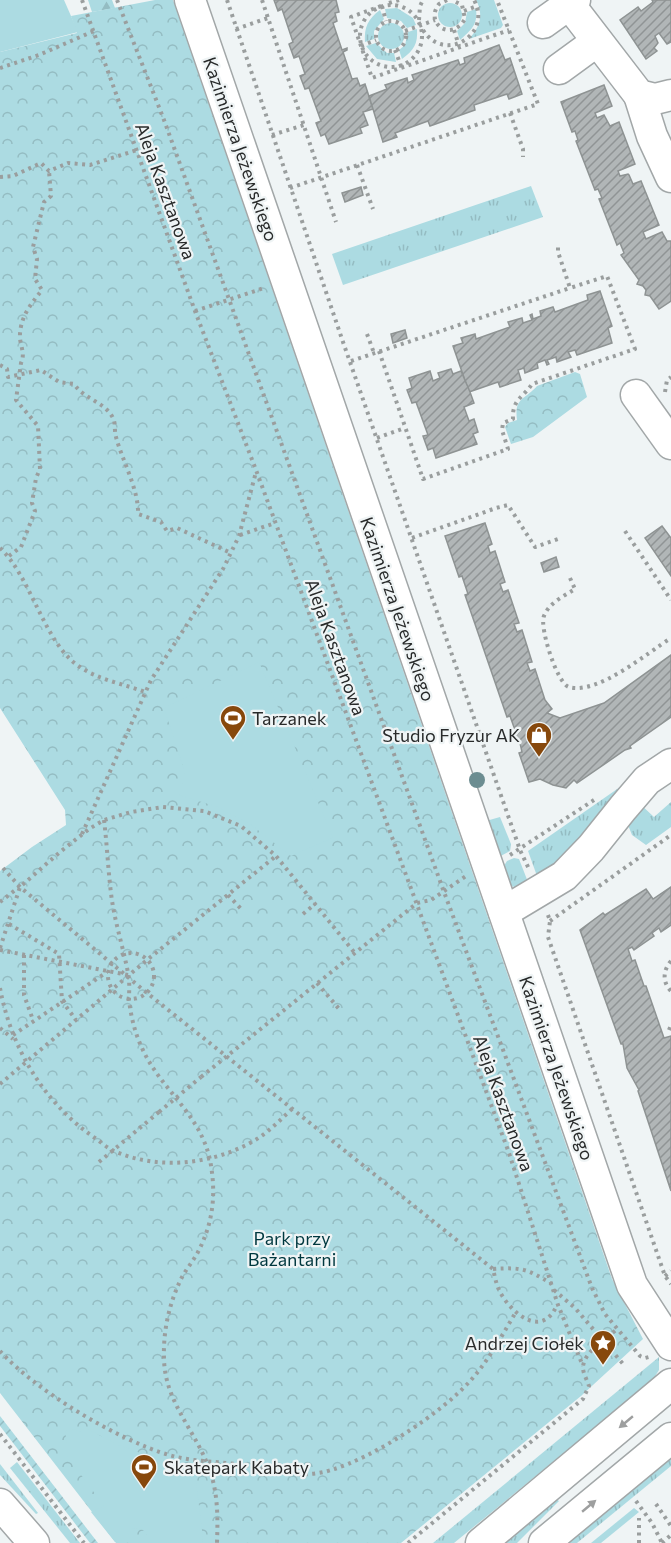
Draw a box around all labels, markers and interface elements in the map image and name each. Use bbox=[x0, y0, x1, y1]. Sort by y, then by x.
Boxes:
street label: Kazimierza Jeżewskiego bbox=[199, 54, 283, 244]
street label: Aleja Kasztanowa bbox=[131, 120, 201, 262]
street label: Kazimierza Jeżewskiego bbox=[356, 514, 440, 704]
street label: Aleja Kasztanowa bbox=[301, 576, 371, 718]
sports icon: Tarzanek bbox=[218, 703, 248, 741]
place label: Tarzanek bbox=[252, 707, 327, 729]
shop icon: Studio Fryzur AK bbox=[524, 720, 554, 758]
place label: Studio Fryzur AK bbox=[382, 724, 520, 746]
street label: Kazimierza Jeżewskiego bbox=[515, 973, 599, 1163]
street label: Aleja Kasztanowa bbox=[469, 1032, 539, 1174]
park label: Park przy Bażantarni bbox=[248, 1227, 336, 1270]
place icon: Andrzej Ciołek bbox=[588, 1328, 618, 1366]
place label: Andrzej Ciołek bbox=[465, 1332, 584, 1354]
one-way arrow bbox=[619, 1415, 634, 1428]
sports icon: Skatepark Kabaty bbox=[129, 1452, 159, 1490]
place label: Skatepark Kabaty bbox=[164, 1456, 309, 1478]
one-way arrow bbox=[581, 1499, 597, 1512]

